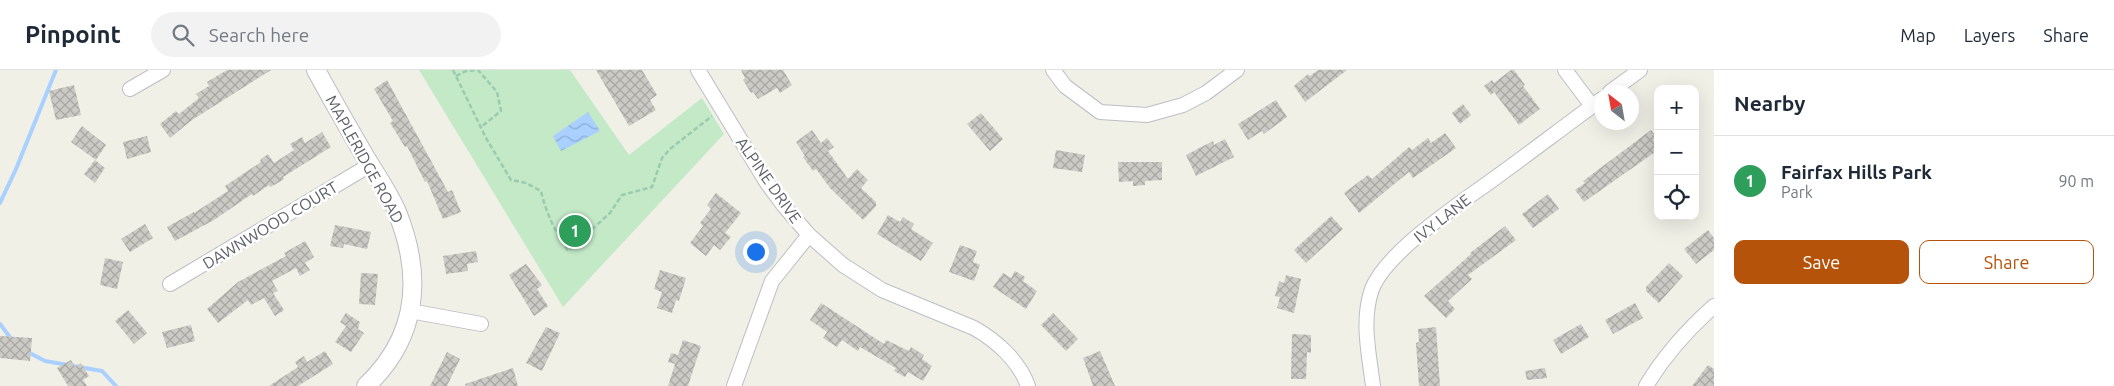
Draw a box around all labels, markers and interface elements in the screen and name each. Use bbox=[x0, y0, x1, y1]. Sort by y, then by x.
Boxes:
search box bbox=[151, 12, 501, 57]
text: Pinpoint bbox=[25, 21, 121, 48]
icon: search bbox=[169, 21, 197, 49]
text: Search here bbox=[209, 24, 309, 46]
text: Map bbox=[1900, 25, 1936, 45]
text: Layers bbox=[1964, 25, 2015, 45]
text: Share bbox=[2043, 25, 2089, 45]
north arrow bbox=[1594, 85, 1639, 130]
map controls bbox=[1654, 85, 1699, 220]
button: + bbox=[1654, 85, 1699, 130]
text: Nearby bbox=[1734, 91, 1805, 115]
street label: MAPLERIDGE ROAD bbox=[322, 92, 408, 226]
button: − bbox=[1654, 130, 1699, 175]
street label: ALPINE DRIVE bbox=[733, 134, 805, 226]
text: Fairfax Hills Park bbox=[1781, 161, 1932, 183]
text: 1 bbox=[1745, 172, 1755, 190]
text: 90 m bbox=[2058, 172, 2094, 190]
button: locate bbox=[1654, 175, 1699, 220]
street label: DAWNWOOD COURT bbox=[199, 178, 341, 272]
text: Park bbox=[1781, 183, 1813, 201]
street label: IVY LANE bbox=[1410, 190, 1474, 246]
pin: 1 bbox=[559, 212, 591, 250]
your location bbox=[743, 239, 769, 265]
button: Save bbox=[1734, 240, 1909, 284]
button: Share bbox=[1919, 240, 2094, 284]

